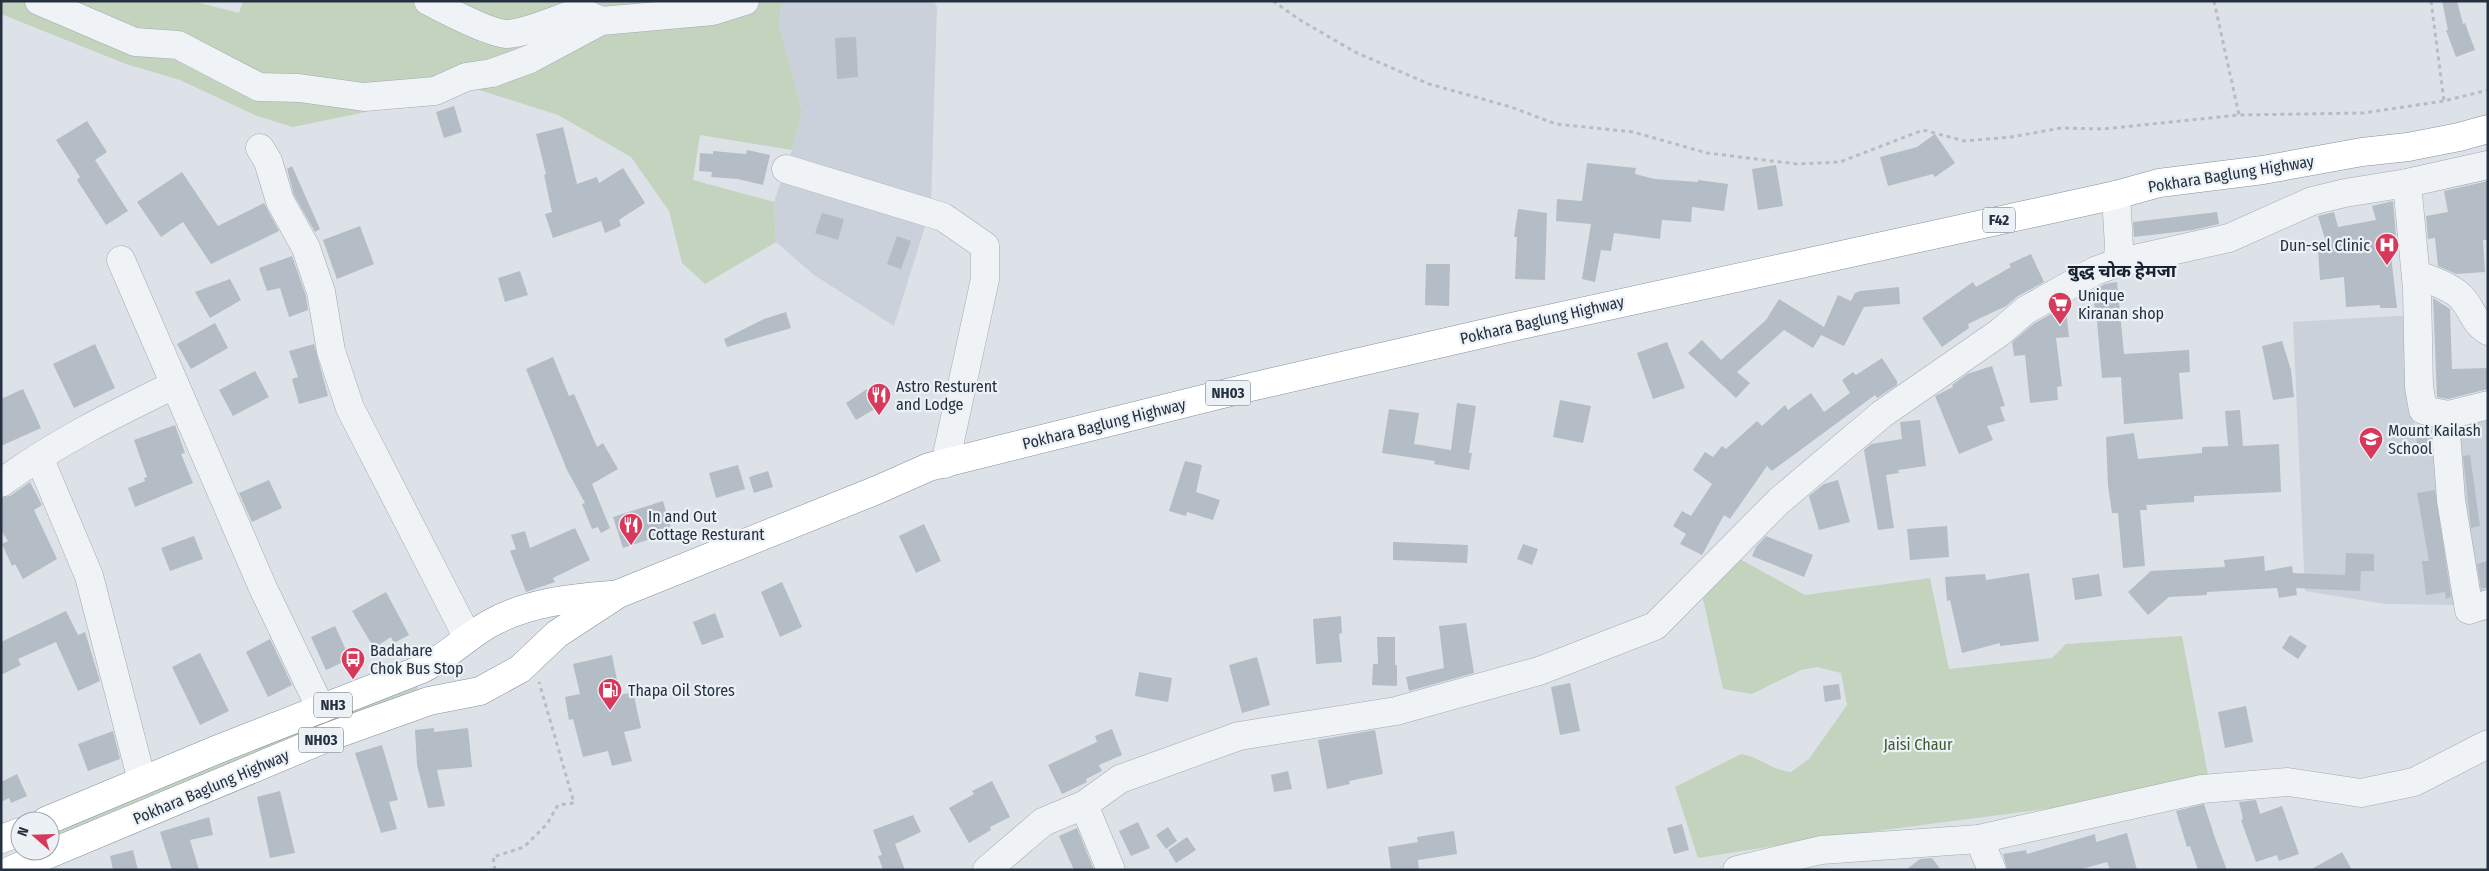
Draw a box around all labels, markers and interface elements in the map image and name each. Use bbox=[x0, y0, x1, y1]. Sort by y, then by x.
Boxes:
street label: Pokhara Baglung Highway bbox=[2147, 151, 2316, 196]
road number: F42 bbox=[1983, 208, 2015, 232]
hospital icon: Dun-sel Clinic bbox=[2374, 232, 2400, 266]
place label: Dun-sel Clinic bbox=[2280, 236, 2370, 255]
district label: बुद्ध चोक हेमजा bbox=[2068, 260, 2177, 282]
place label: Unique Kiranan shop bbox=[2078, 286, 2164, 323]
supermarket icon: Unique Kiranan shop bbox=[2047, 291, 2073, 325]
street label: Pokhara Baglung Highway bbox=[1458, 292, 1627, 348]
place label: Astro Resturent and Lodge bbox=[896, 377, 998, 414]
road number: NH03 bbox=[1206, 380, 1250, 406]
restaurant icon: Astro Resturent and Lodge bbox=[866, 382, 892, 416]
street label: Pokhara Baglung Highway bbox=[1020, 394, 1188, 453]
place label: Mount Kailash School bbox=[2388, 421, 2481, 458]
school or university icon: Mount Kailash School bbox=[2358, 426, 2384, 460]
place label: In and Out Cottage Resturant bbox=[648, 507, 765, 544]
restaurant icon: In and Out Cottage Resturant bbox=[618, 512, 644, 546]
place label: Badahare Chok Bus Stop bbox=[370, 641, 464, 678]
bus stop icon: Badahare Chok Bus Stop bbox=[340, 646, 366, 680]
fuel station icon: Thapa Oil Stores bbox=[597, 677, 623, 711]
place label: Thapa Oil Stores bbox=[628, 681, 735, 700]
road number: NH3 bbox=[314, 692, 352, 718]
road number: NH03 bbox=[298, 728, 344, 752]
park label: Jaisi Chaur bbox=[1883, 735, 1953, 754]
street label: Pokhara Baglung Highway bbox=[130, 745, 293, 829]
north arrow bbox=[10, 811, 60, 861]
text: N bbox=[14, 825, 33, 839]

